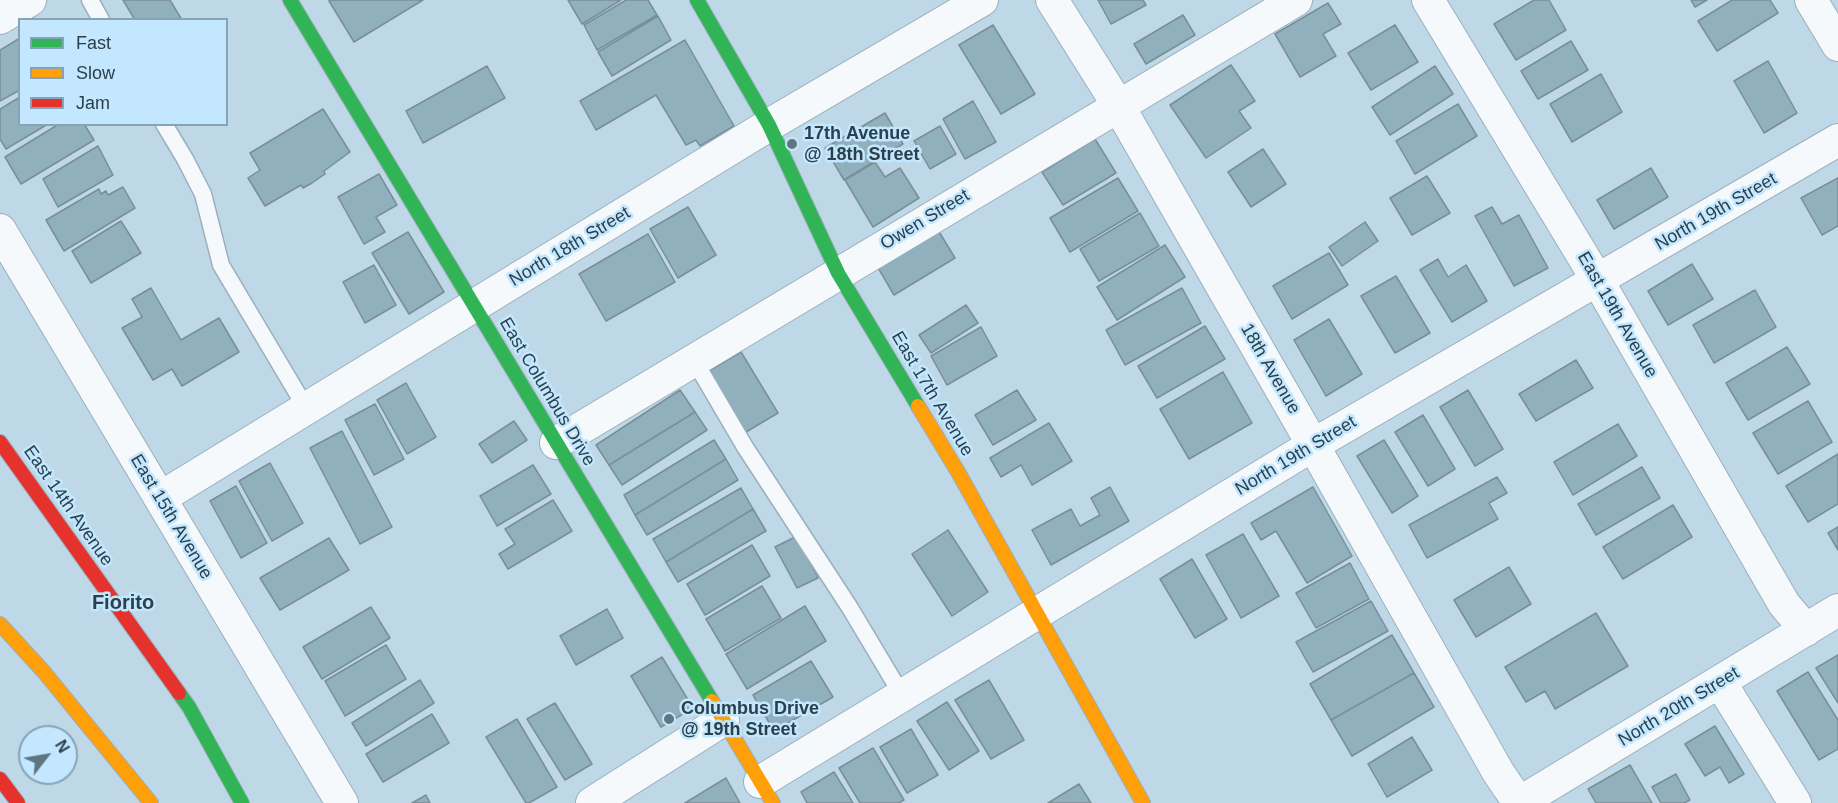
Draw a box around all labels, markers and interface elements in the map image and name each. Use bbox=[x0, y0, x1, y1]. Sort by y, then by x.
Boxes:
legend bbox=[18, 18, 228, 126]
text: Fast bbox=[76, 33, 111, 53]
text: Slow bbox=[76, 63, 115, 83]
text: Jam bbox=[76, 93, 110, 113]
place label: 17th Avenue @ 18th Street bbox=[804, 123, 920, 166]
marker: 17th Avenue @ 18th Street bbox=[785, 137, 799, 151]
street label: North 19th Street bbox=[1651, 168, 1781, 256]
street label: Owen Street bbox=[877, 185, 973, 255]
street label: North 18th Street bbox=[506, 202, 634, 292]
street label: East 19th Avenue bbox=[1572, 248, 1662, 382]
street label: East Columbus Drive bbox=[494, 314, 600, 470]
street label: 18th Avenue bbox=[1235, 320, 1305, 418]
street label: East 17th Avenue bbox=[886, 328, 978, 460]
street label: North 19th Street bbox=[1232, 411, 1360, 501]
street label: East 14th Avenue bbox=[18, 442, 118, 570]
street label: East 15th Avenue bbox=[125, 451, 217, 583]
district label: Fiorito bbox=[92, 591, 154, 615]
street label: North 20th Street bbox=[1615, 662, 1743, 752]
place label: Columbus Drive @ 19th Street bbox=[681, 698, 819, 740]
marker: Columbus Drive @ 19th Street bbox=[662, 712, 676, 726]
north arrow bbox=[18, 725, 78, 785]
text: N bbox=[52, 737, 72, 756]

